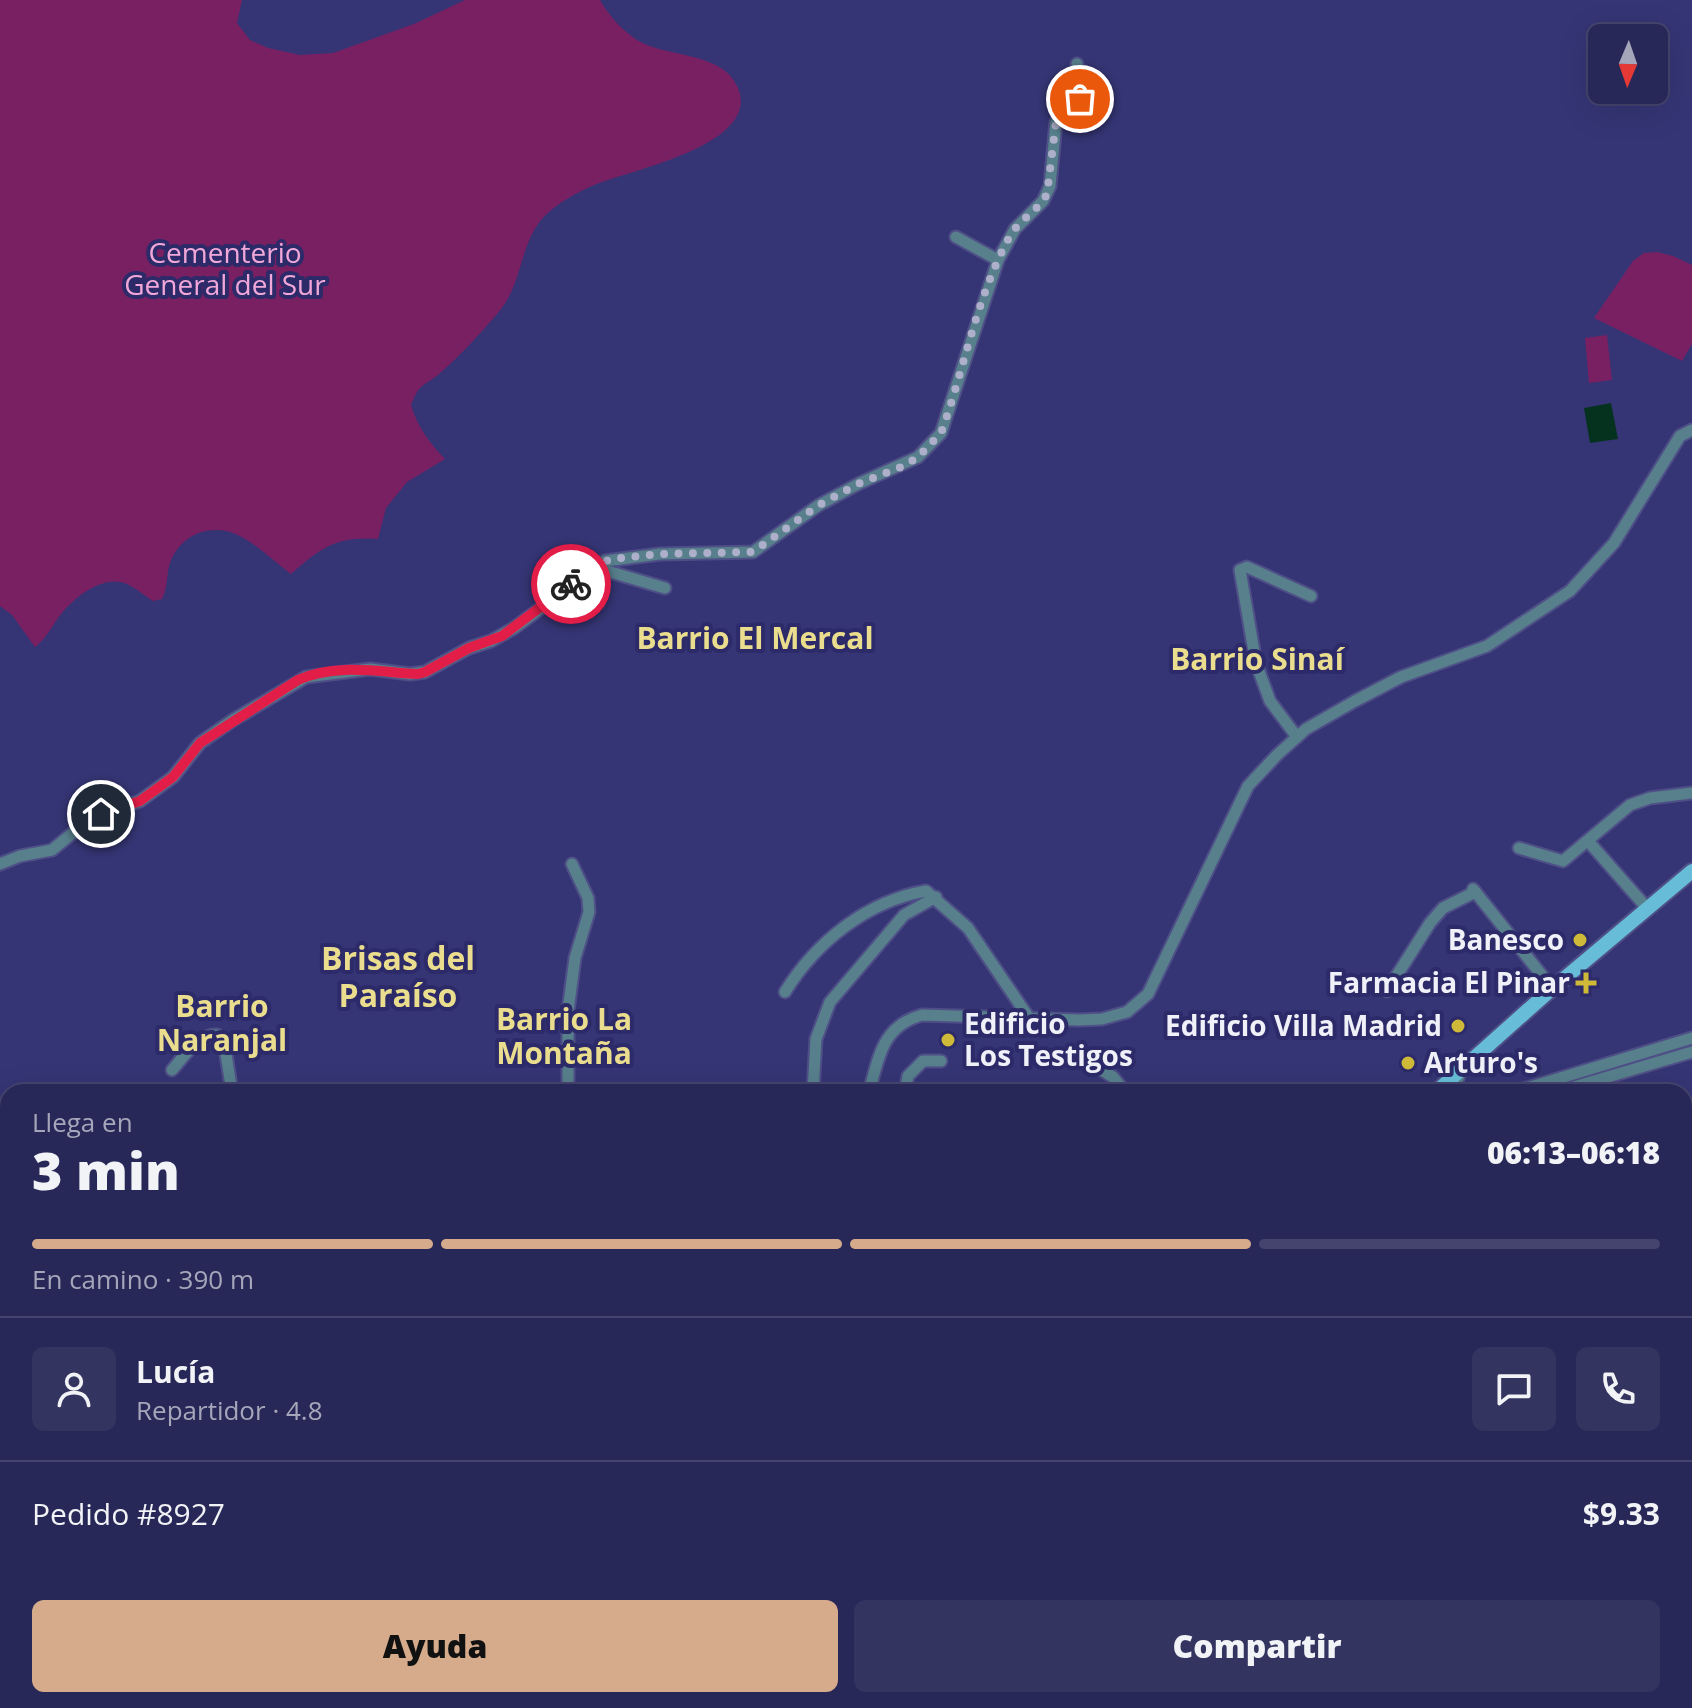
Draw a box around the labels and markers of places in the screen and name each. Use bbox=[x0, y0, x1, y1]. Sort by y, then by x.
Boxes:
pin bbox=[1046, 65, 1114, 133]
pin bbox=[67, 780, 135, 848]
place label: Banesco bbox=[1448, 920, 1564, 958]
marker: Banesco bbox=[1571, 931, 1589, 949]
place label: Farmacia El Pinar bbox=[1328, 963, 1570, 1001]
marker: Farmacia El Pinar bbox=[1577, 974, 1595, 992]
place label: Edificio Los Testigos bbox=[964, 1004, 1133, 1074]
place label: Edificio Villa Madrid bbox=[1165, 1006, 1442, 1044]
marker: Edificio Villa Madrid bbox=[1449, 1017, 1467, 1035]
marker: Edificio Los Testigos bbox=[939, 1031, 957, 1049]
place label: Arturo's bbox=[1424, 1043, 1538, 1081]
marker: Arturo's bbox=[1399, 1054, 1417, 1072]

